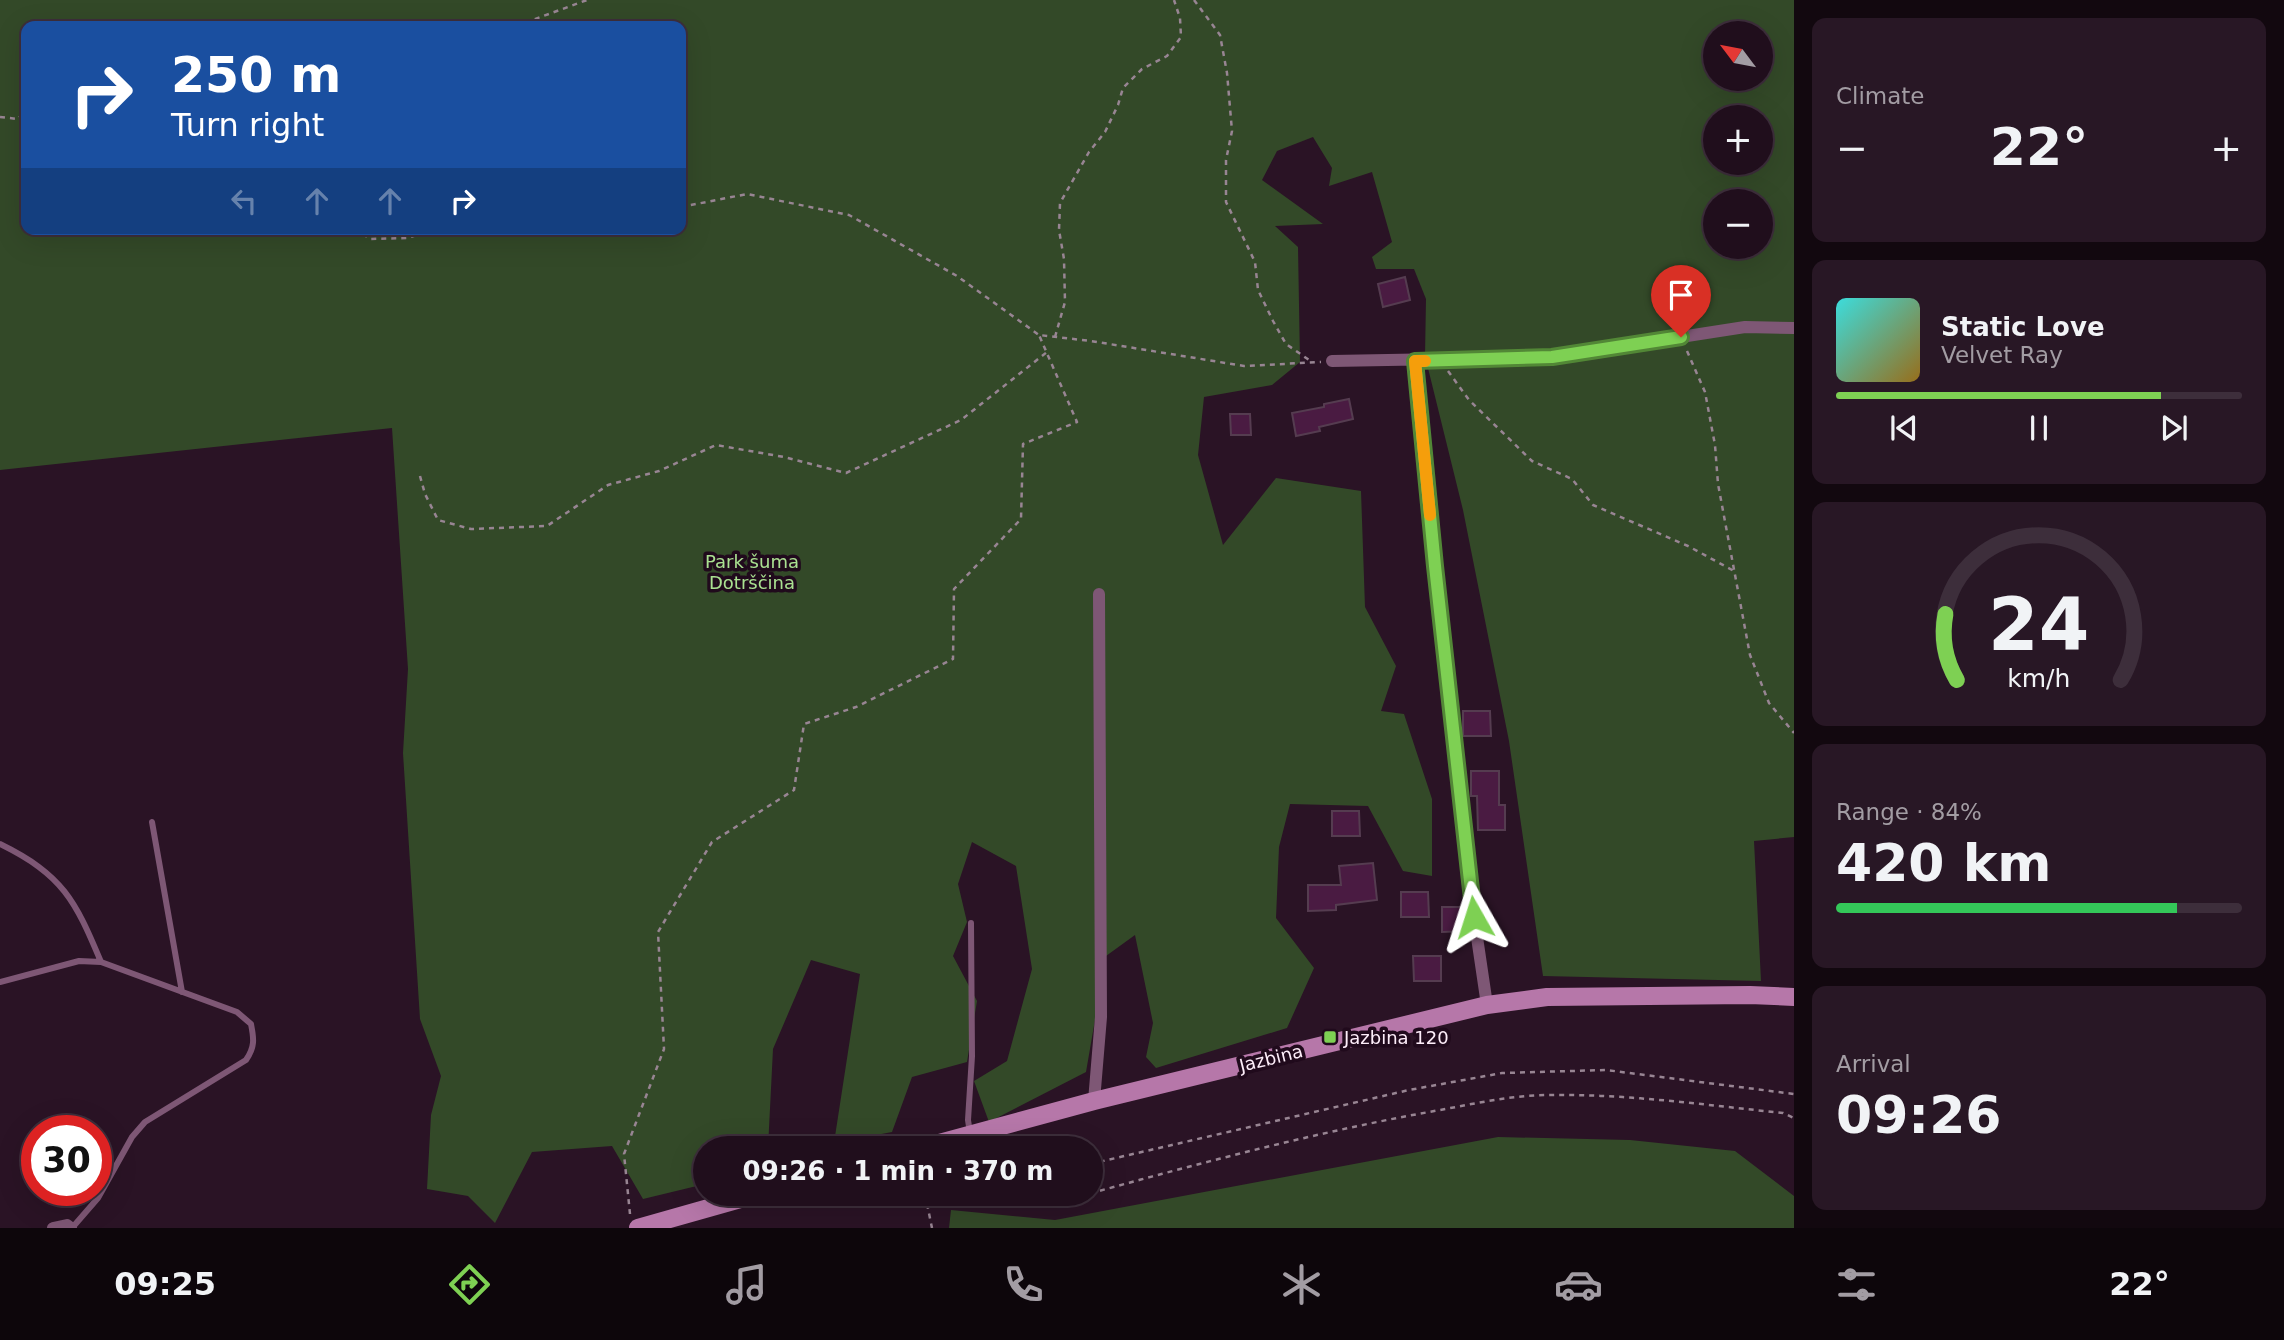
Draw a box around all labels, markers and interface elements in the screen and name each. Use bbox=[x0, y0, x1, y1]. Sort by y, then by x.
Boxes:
north arrow bbox=[1703, 21, 1773, 91]
map controls bbox=[1703, 21, 1773, 259]
text: 250 m bbox=[171, 47, 341, 104]
icon: right bbox=[56, 49, 147, 140]
text: Climate bbox=[1836, 83, 1925, 109]
button: + bbox=[1703, 105, 1773, 175]
text: Turn right bbox=[171, 106, 324, 144]
text: 22° bbox=[1990, 117, 2088, 177]
text: − bbox=[1836, 126, 1868, 170]
text: + bbox=[2210, 126, 2242, 170]
icon: left bbox=[225, 182, 263, 220]
icon: ahead bbox=[298, 182, 336, 220]
icon: ahead bbox=[371, 182, 409, 220]
icon: right bbox=[444, 182, 482, 220]
button: − bbox=[1703, 189, 1773, 259]
pin bbox=[1651, 265, 1711, 337]
icon: arrive bbox=[1662, 276, 1700, 314]
text: Static Love bbox=[1941, 312, 2105, 342]
text: Velvet Ray bbox=[1941, 342, 2063, 368]
icon: previous bbox=[1885, 409, 1923, 447]
icon: pause bbox=[2020, 409, 2058, 447]
icon: next bbox=[2155, 409, 2193, 447]
park label: Park šuma Dotrščina bbox=[705, 551, 799, 593]
text: 24 bbox=[1988, 582, 2090, 667]
text: km/h bbox=[2007, 664, 2071, 693]
text: Range · 84% bbox=[1836, 799, 1982, 825]
text: 420 km bbox=[1836, 833, 2051, 893]
position arrow bbox=[1437, 880, 1511, 954]
place label: Jazbina 120 bbox=[1343, 1027, 1449, 1048]
marker: Jazbina 120 bbox=[1322, 1029, 1338, 1045]
street label: Jazbina bbox=[1236, 1040, 1305, 1076]
text: Arrival bbox=[1836, 1051, 1911, 1077]
text: 09:26 bbox=[1836, 1085, 2002, 1145]
speed limit sign: 30 bbox=[21, 1115, 112, 1206]
text: 09:26 · 1 min · 370 m bbox=[743, 1156, 1053, 1186]
icon: directions bbox=[445, 1260, 494, 1309]
icon: music bbox=[722, 1260, 771, 1309]
icon: phone bbox=[999, 1260, 1048, 1309]
icon: climate bbox=[1277, 1260, 1326, 1309]
icon: car bbox=[1554, 1260, 1603, 1309]
icon: filters bbox=[1832, 1260, 1881, 1309]
text: 09:25 bbox=[114, 1265, 216, 1303]
text: 22° bbox=[2109, 1265, 2170, 1303]

